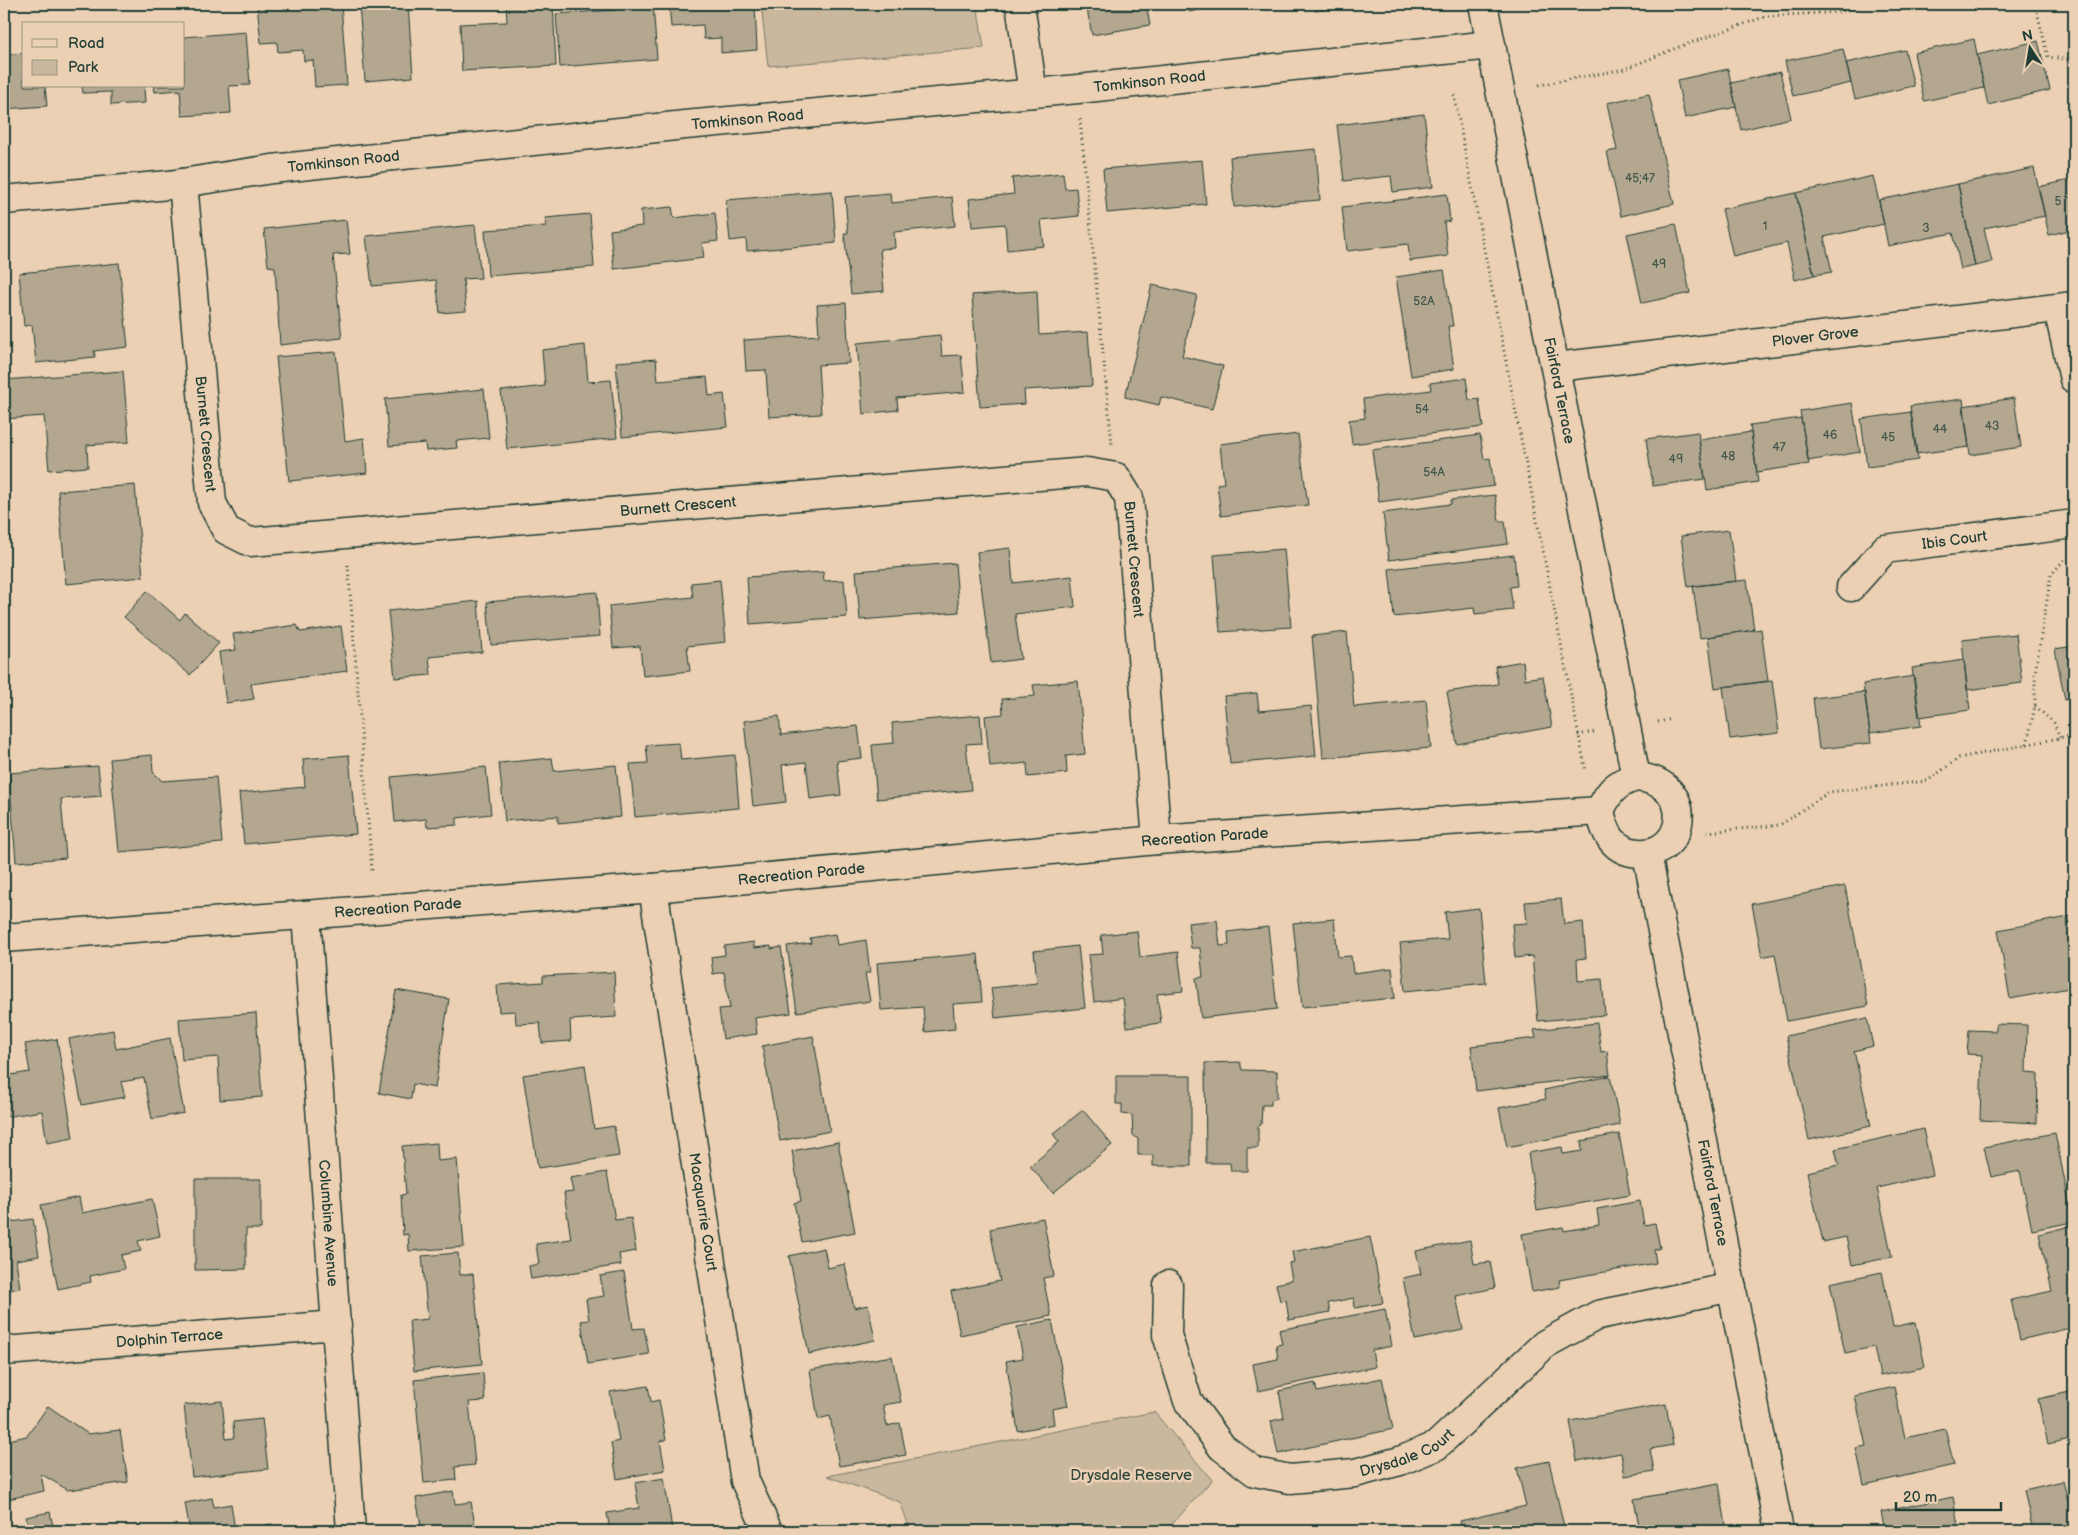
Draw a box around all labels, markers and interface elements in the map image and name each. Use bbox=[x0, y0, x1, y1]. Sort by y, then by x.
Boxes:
legend bbox=[22, 22, 185, 88]
north arrow bbox=[2006, 22, 2056, 72]
text: N bbox=[2020, 26, 2034, 45]
text: Road bbox=[68, 34, 104, 53]
text: Park bbox=[68, 58, 99, 77]
street label: Tomkinson Road bbox=[1093, 66, 1207, 97]
street label: Tomkinson Road bbox=[691, 105, 804, 134]
street label: Tomkinson Road bbox=[287, 146, 401, 177]
house number: 45;47 bbox=[1625, 171, 1655, 186]
house number: 5 bbox=[2055, 194, 2062, 209]
house number: 1 bbox=[1763, 219, 1767, 234]
house number: 3 bbox=[1922, 221, 1930, 236]
house number: 49 bbox=[1652, 257, 1666, 272]
house number: 52A bbox=[1413, 294, 1435, 309]
street label: Plover Grove bbox=[1771, 322, 1860, 351]
street label: Fairford Terrace bbox=[1540, 336, 1579, 446]
street label: Burnett Crescent bbox=[191, 375, 221, 493]
house number: 54 bbox=[1415, 402, 1430, 417]
house number: 43 bbox=[1985, 419, 1999, 434]
house number: 44 bbox=[1933, 422, 1948, 437]
house number: 46 bbox=[1823, 428, 1837, 443]
house number: 45 bbox=[1881, 430, 1895, 445]
house number: 47 bbox=[1772, 440, 1786, 455]
house number: 48 bbox=[1721, 449, 1735, 464]
house number: 49 bbox=[1669, 452, 1683, 467]
house number: 54A bbox=[1423, 465, 1445, 480]
street label: Burnett Crescent bbox=[619, 492, 737, 521]
street label: Burnett Crescent bbox=[1120, 500, 1148, 619]
street label: Ibis Court bbox=[1921, 526, 1989, 554]
street label: Recreation Parade bbox=[1140, 823, 1269, 851]
street label: Recreation Parade bbox=[737, 858, 866, 889]
street label: Recreation Parade bbox=[333, 893, 462, 922]
street label: Fairford Terrace bbox=[1693, 1138, 1733, 1248]
street label: Macquarrie Court bbox=[685, 1151, 722, 1273]
street label: Columbine Avenue bbox=[314, 1159, 343, 1287]
street label: Dolphin Terrace bbox=[115, 1324, 224, 1352]
street label: Drysdale Court bbox=[1357, 1424, 1459, 1481]
park label: Drysdale Reserve bbox=[1070, 1466, 1192, 1485]
scale bar bbox=[1896, 1480, 2000, 1512]
text: 20 m bbox=[1903, 1488, 1937, 1507]

